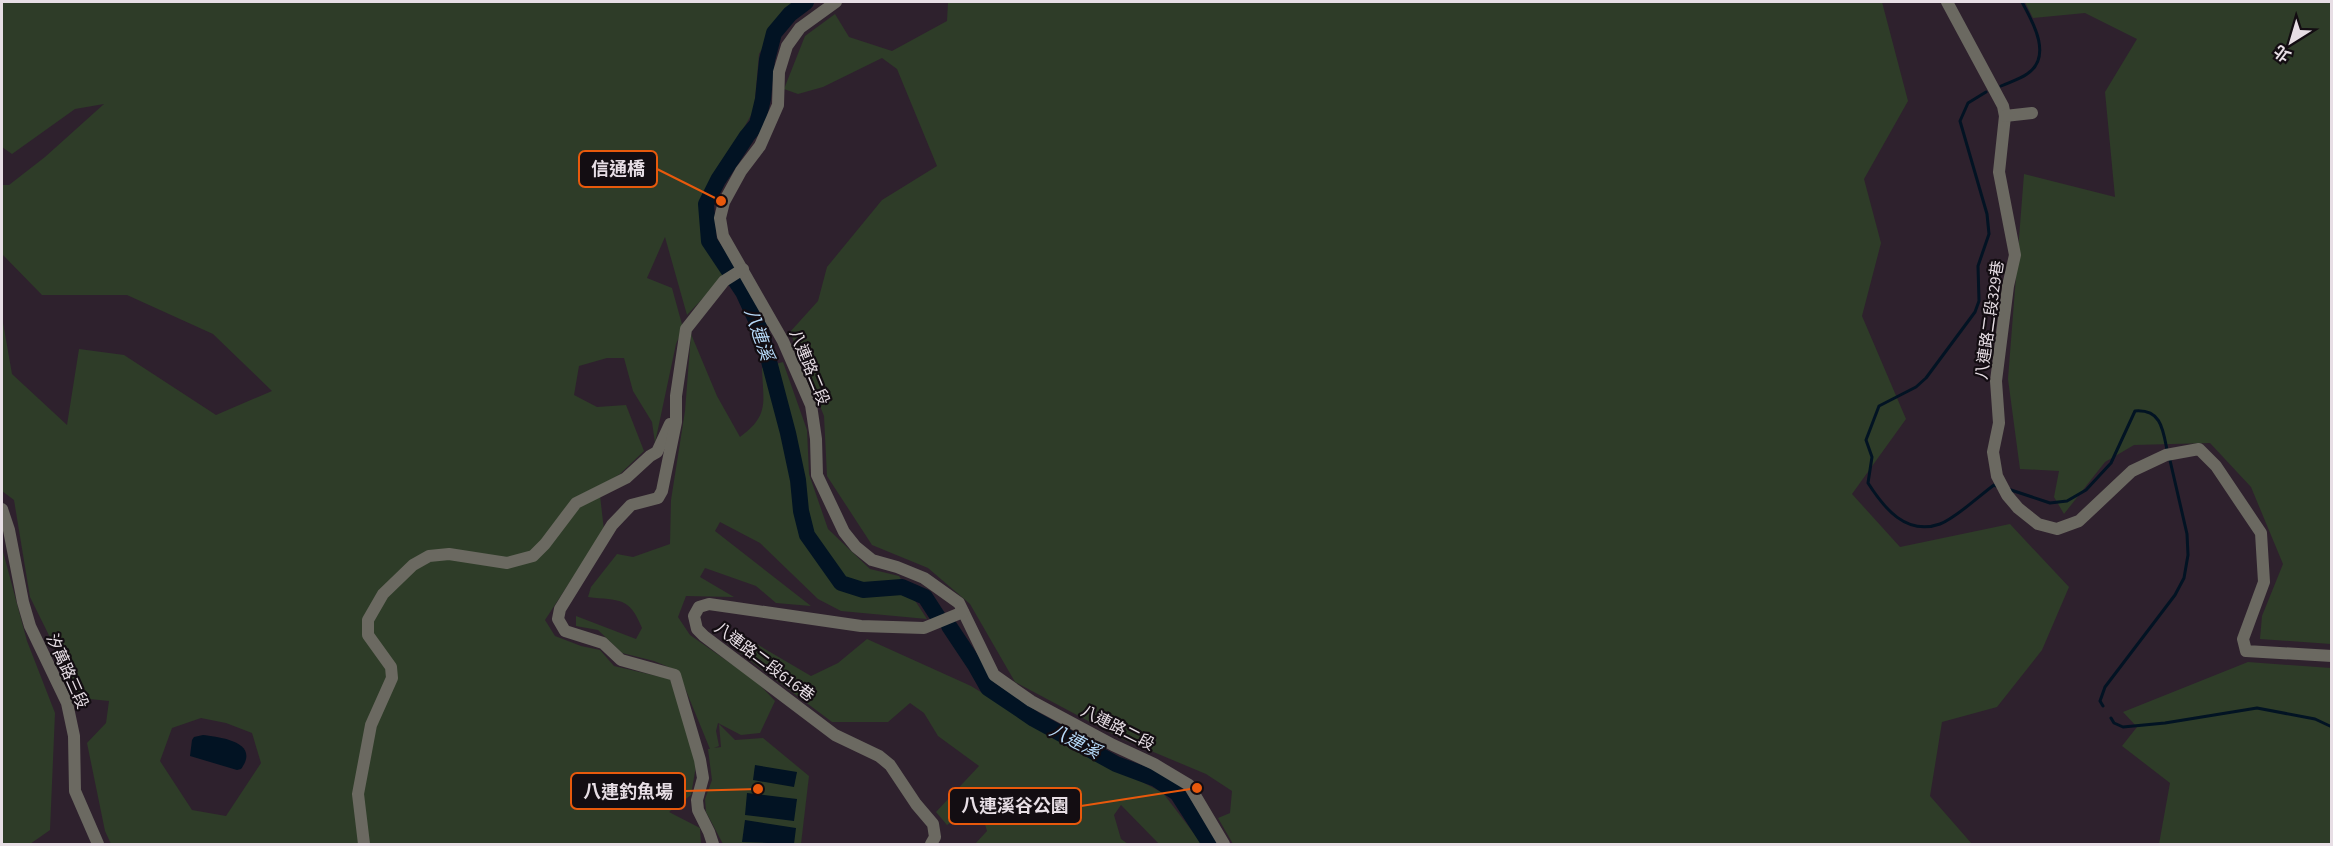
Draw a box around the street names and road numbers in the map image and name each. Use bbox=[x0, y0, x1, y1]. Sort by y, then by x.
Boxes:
street label: 八連路二段329巷 bbox=[1971, 259, 2009, 381]
street label: 八連路二段 bbox=[784, 326, 834, 409]
street label: 八連路二段616巷 bbox=[710, 617, 819, 707]
street label: 汐萬路三段 bbox=[41, 630, 93, 712]
street label: 八連路二段 bbox=[1077, 700, 1158, 756]

